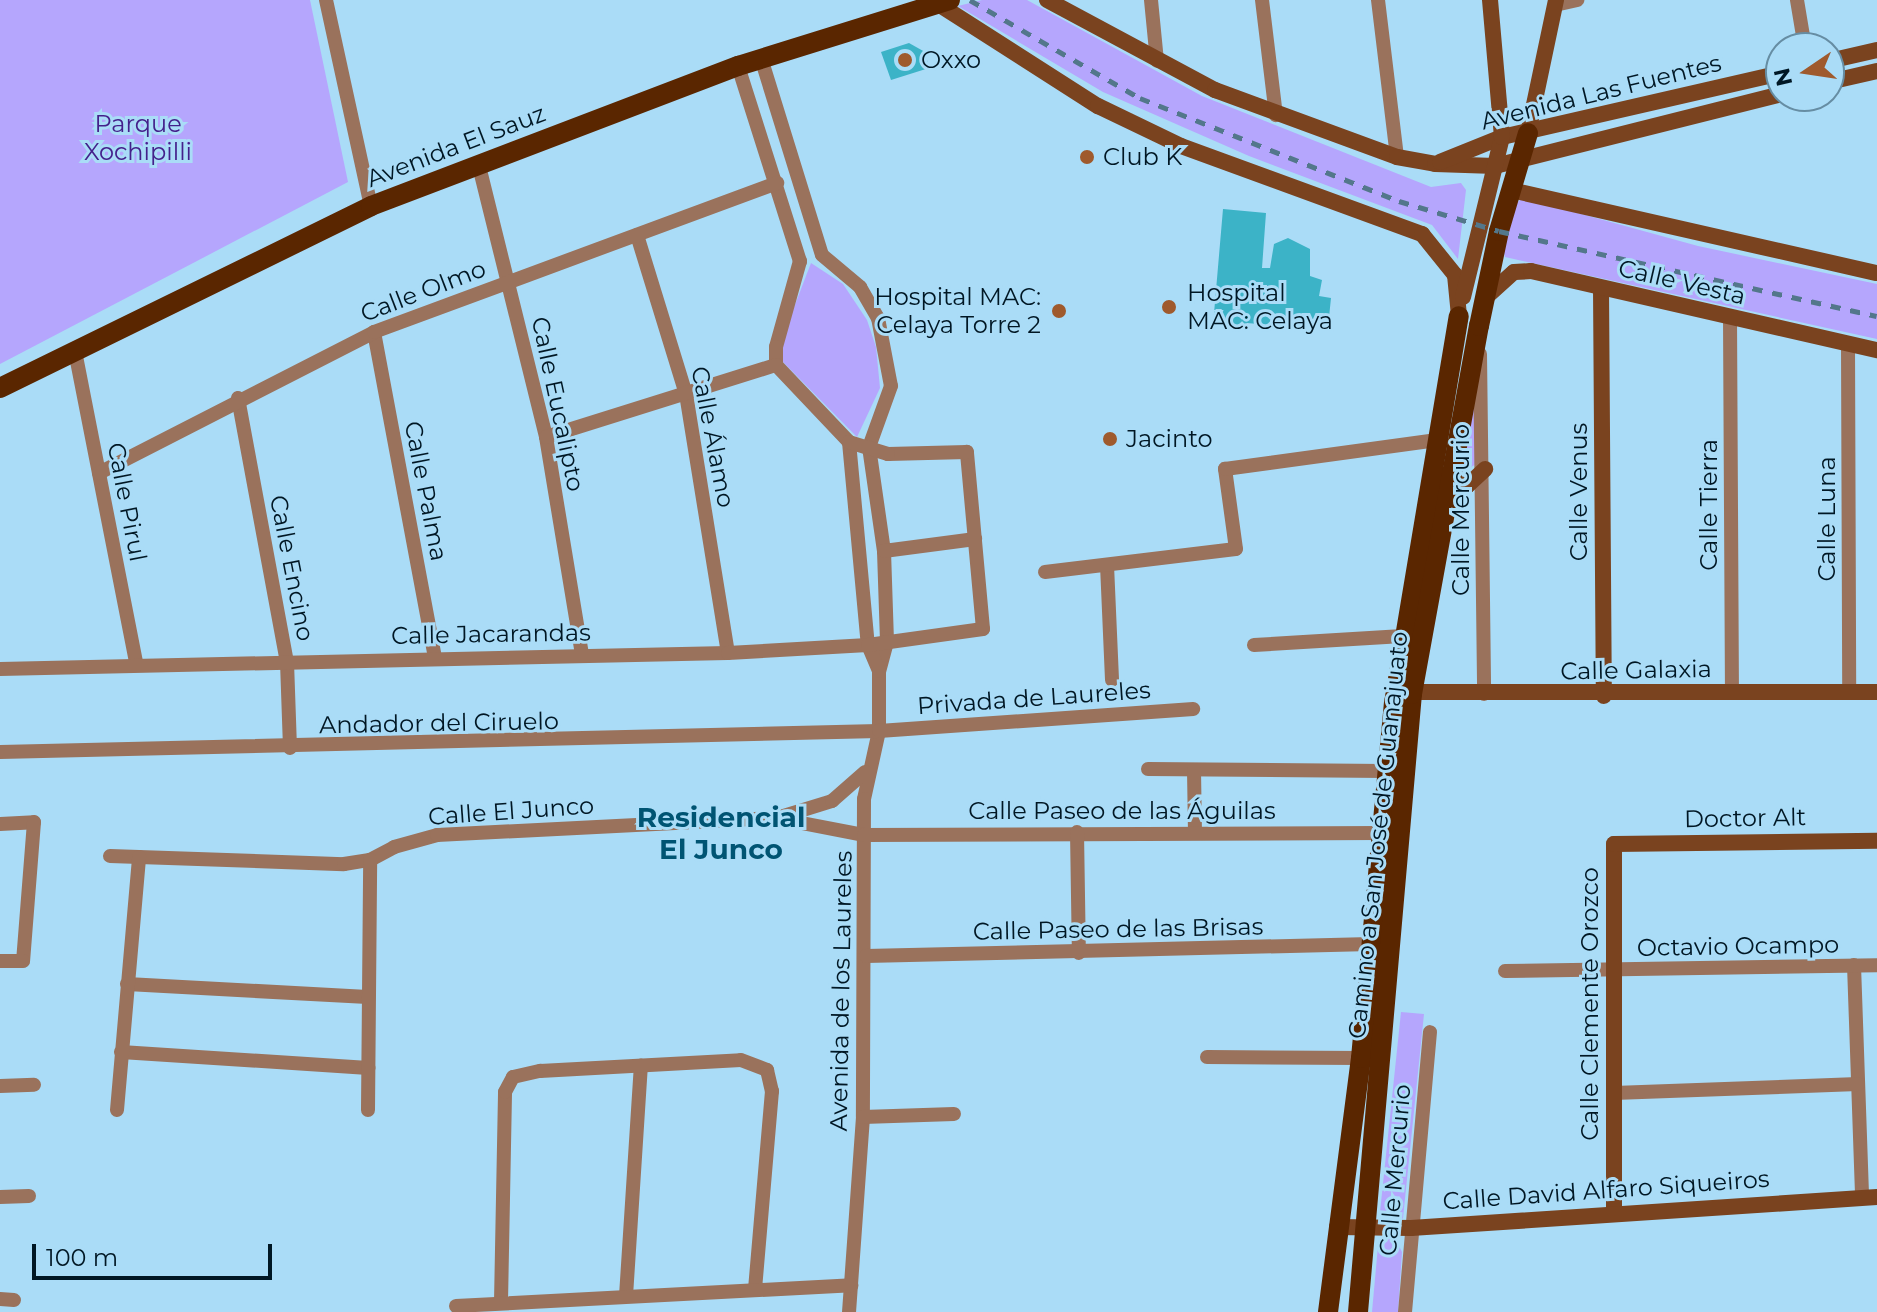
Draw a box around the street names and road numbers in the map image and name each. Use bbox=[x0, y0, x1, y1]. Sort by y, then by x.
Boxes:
street label: Avenida Las Fuentes bbox=[1478, 48, 1724, 136]
street label: Avenida El Sauz bbox=[363, 99, 549, 193]
street label: Calle Vesta bbox=[1616, 253, 1748, 311]
street label: Calle Olmo bbox=[356, 254, 490, 328]
street label: Calle Eucalipto bbox=[525, 314, 591, 494]
street label: Calle Álamo bbox=[685, 364, 741, 510]
street label: Calle Palma bbox=[398, 419, 454, 563]
street label: Calle Venus bbox=[1565, 423, 1593, 561]
street label: Calle Mercurio bbox=[1447, 424, 1475, 596]
street label: Calle Tierra bbox=[1695, 439, 1723, 571]
street label: Calle Pirul bbox=[101, 440, 153, 564]
street label: Calle Luna bbox=[1813, 456, 1841, 582]
street label: Calle Encino bbox=[264, 493, 320, 643]
street label: Calle Jacarandas bbox=[391, 618, 591, 650]
street label: Camino a San José de Guanajuato bbox=[1342, 630, 1414, 1040]
street label: Calle Galaxia bbox=[1560, 654, 1712, 686]
street label: Privada de Laureles bbox=[916, 675, 1152, 721]
street label: Andador del Ciruelo bbox=[319, 707, 559, 739]
street label: Calle El Junco bbox=[427, 791, 595, 831]
street label: Calle Paseo de las Águilas bbox=[968, 797, 1276, 825]
street label: Doctor Alt bbox=[1684, 803, 1806, 833]
street label: Avenida de los Laureles bbox=[824, 850, 858, 1132]
street label: Calle Clemente Orozco bbox=[1576, 867, 1604, 1141]
street label: Calle Paseo de las Brisas bbox=[973, 912, 1263, 946]
street label: Octavio Ocampo bbox=[1637, 930, 1839, 962]
street label: Calle Mercurio bbox=[1373, 1083, 1417, 1257]
street label: Calle David Alfaro Siqueiros bbox=[1442, 1164, 1770, 1216]

